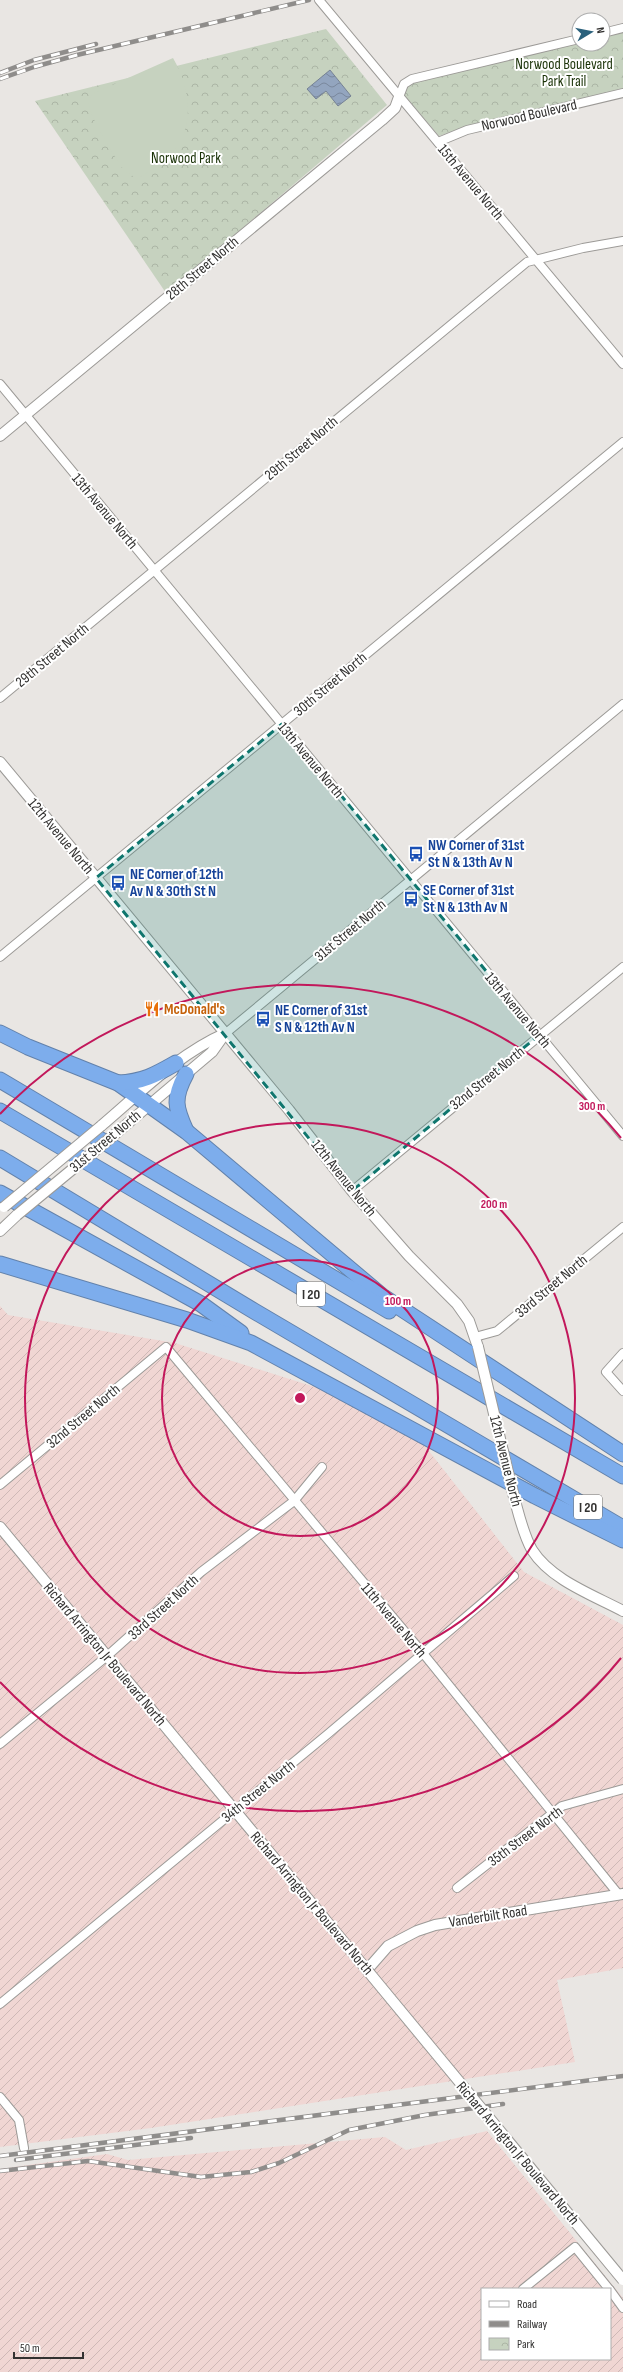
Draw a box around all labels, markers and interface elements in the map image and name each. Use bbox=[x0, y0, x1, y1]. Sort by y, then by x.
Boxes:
north arrow bbox=[571, 12, 611, 52]
text: N bbox=[593, 26, 607, 34]
park label: Norwood Boulevard Park Trail bbox=[515, 55, 613, 91]
street label: Norwood Boulevard bbox=[480, 95, 579, 136]
street label: 15th Avenue North bbox=[433, 141, 508, 224]
park label: Norwood Park bbox=[151, 149, 221, 168]
street label: 28th Street North bbox=[162, 232, 243, 304]
street label: 29th Street North bbox=[261, 412, 342, 484]
street label: 13th Avenue North bbox=[67, 469, 142, 553]
street label: 29th Street North bbox=[12, 619, 93, 691]
street label: 30th Street North bbox=[290, 648, 371, 721]
street label: 13th Avenue North bbox=[273, 718, 348, 802]
street label: 12th Avenue North bbox=[23, 794, 98, 878]
place label: NW Corner of 31st St N & 13th Av N bbox=[428, 836, 525, 872]
bus stop icon: NW Corner of 31st St N & 13th Av N bbox=[407, 845, 425, 863]
place label: NE Corner of 12th Av N & 30th St N bbox=[129, 865, 223, 901]
bus stop icon: NE Corner of 12th Av N & 30th St N bbox=[109, 874, 127, 892]
place label: SE Corner of 31st St N & 13th Av N bbox=[423, 881, 514, 917]
bus stop icon: SE Corner of 31st St N & 13th Av N bbox=[402, 890, 420, 908]
street label: 31st Street North bbox=[311, 895, 390, 966]
street label: 13th Avenue North bbox=[480, 968, 555, 1052]
restaurant icon: McDonald's bbox=[143, 1000, 161, 1018]
place label: McDonald's bbox=[164, 1000, 225, 1019]
place label: NE Corner of 31st S N & 12th Av N bbox=[275, 1001, 368, 1037]
bus stop icon: NE Corner of 31st S N & 12th Av N bbox=[254, 1010, 272, 1028]
street label: 32nd Street North bbox=[446, 1042, 529, 1114]
text: 300 m bbox=[579, 1099, 605, 1114]
street label: 31st Street North bbox=[66, 1106, 145, 1177]
street label: 12th Avenue North bbox=[307, 1136, 380, 1221]
text: 200 m bbox=[481, 1197, 507, 1212]
street label: 33rd Street North bbox=[511, 1251, 591, 1322]
road number: I 20 bbox=[297, 1282, 325, 1306]
text: 100 m bbox=[385, 1294, 411, 1309]
street label: 32nd Street North bbox=[42, 1380, 124, 1453]
centre of rings bbox=[293, 1391, 307, 1405]
street label: 12th Avenue North bbox=[485, 1414, 526, 1509]
road number: I 20 bbox=[574, 1495, 602, 1519]
street label: 33rd Street North bbox=[124, 1571, 203, 1644]
street label: Richard Arrington Jr Boulevard North bbox=[39, 1579, 170, 1730]
street label: 11th Avenue North bbox=[357, 1579, 431, 1662]
street label: 34th Street North bbox=[218, 1756, 299, 1827]
street label: 35th Street North bbox=[484, 1802, 567, 1871]
street label: Richard Arrington Jr Boulevard North bbox=[246, 1828, 377, 1979]
street label: Vanderbilt Road bbox=[448, 1901, 528, 1932]
street label: Richard Arrington Jr Boulevard North bbox=[452, 2078, 583, 2229]
legend bbox=[481, 2288, 611, 2360]
text: Road bbox=[517, 2297, 537, 2312]
text: Railway bbox=[517, 2317, 548, 2332]
scale bar bbox=[14, 2334, 83, 2360]
text: Park bbox=[517, 2337, 535, 2352]
text: 50 m bbox=[20, 2341, 40, 2356]

